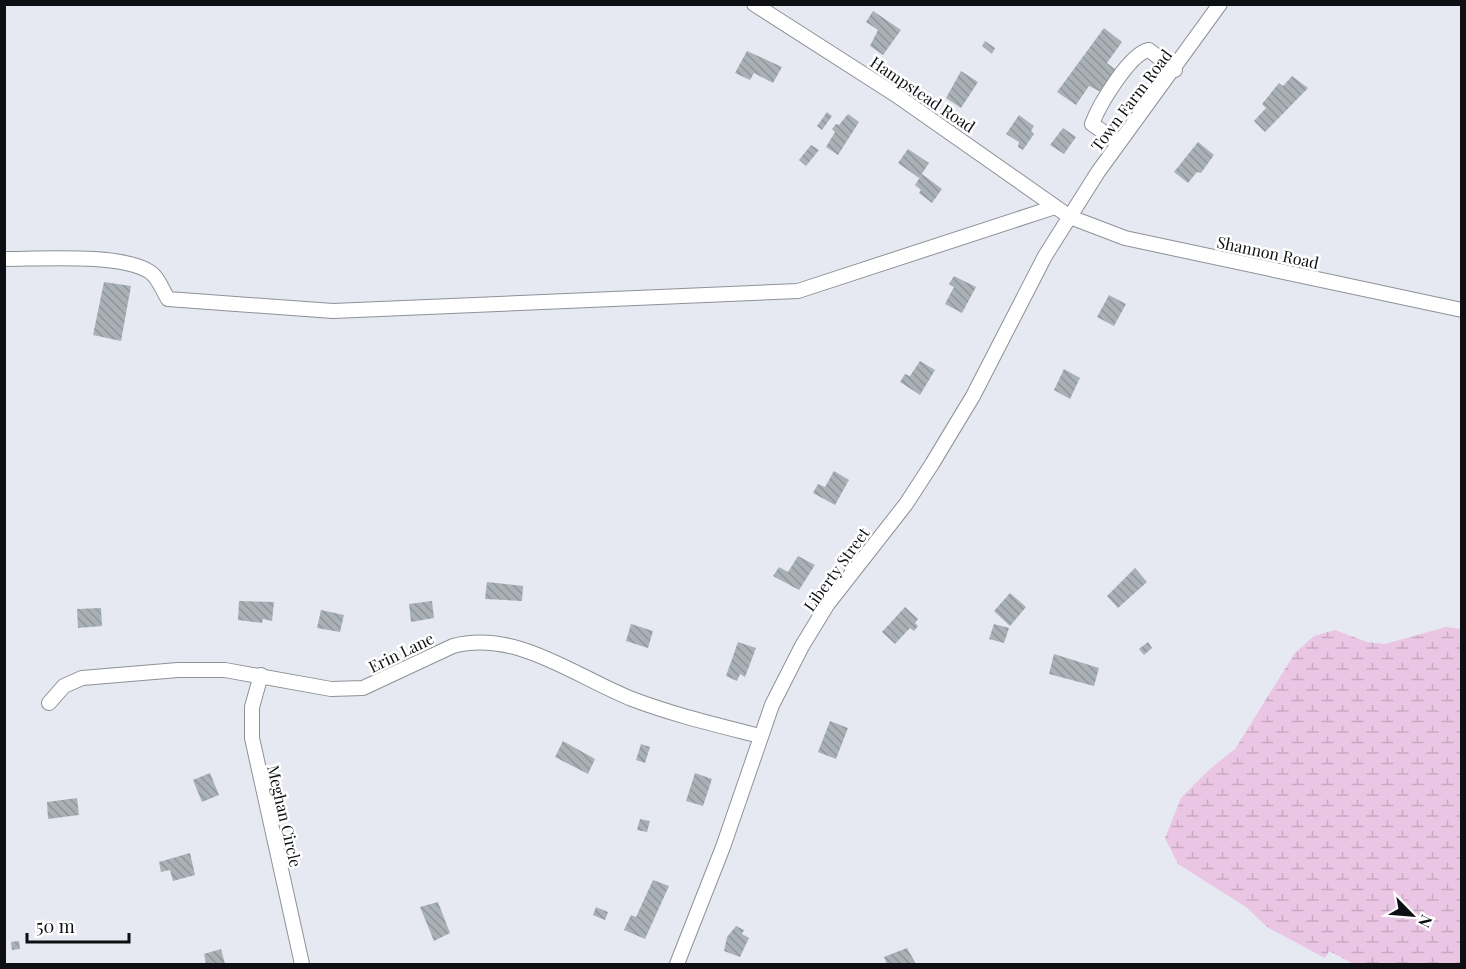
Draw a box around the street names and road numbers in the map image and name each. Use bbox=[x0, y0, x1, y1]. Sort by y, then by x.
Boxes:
street label: Town Farm Road bbox=[1086, 45, 1176, 155]
street label: Hampstead Road bbox=[867, 51, 979, 137]
street label: Shannon Road bbox=[1215, 231, 1321, 273]
street label: Liberty Street bbox=[799, 523, 874, 615]
street label: Erin Lane bbox=[365, 627, 437, 677]
street label: Meghan Circle bbox=[263, 763, 307, 869]

